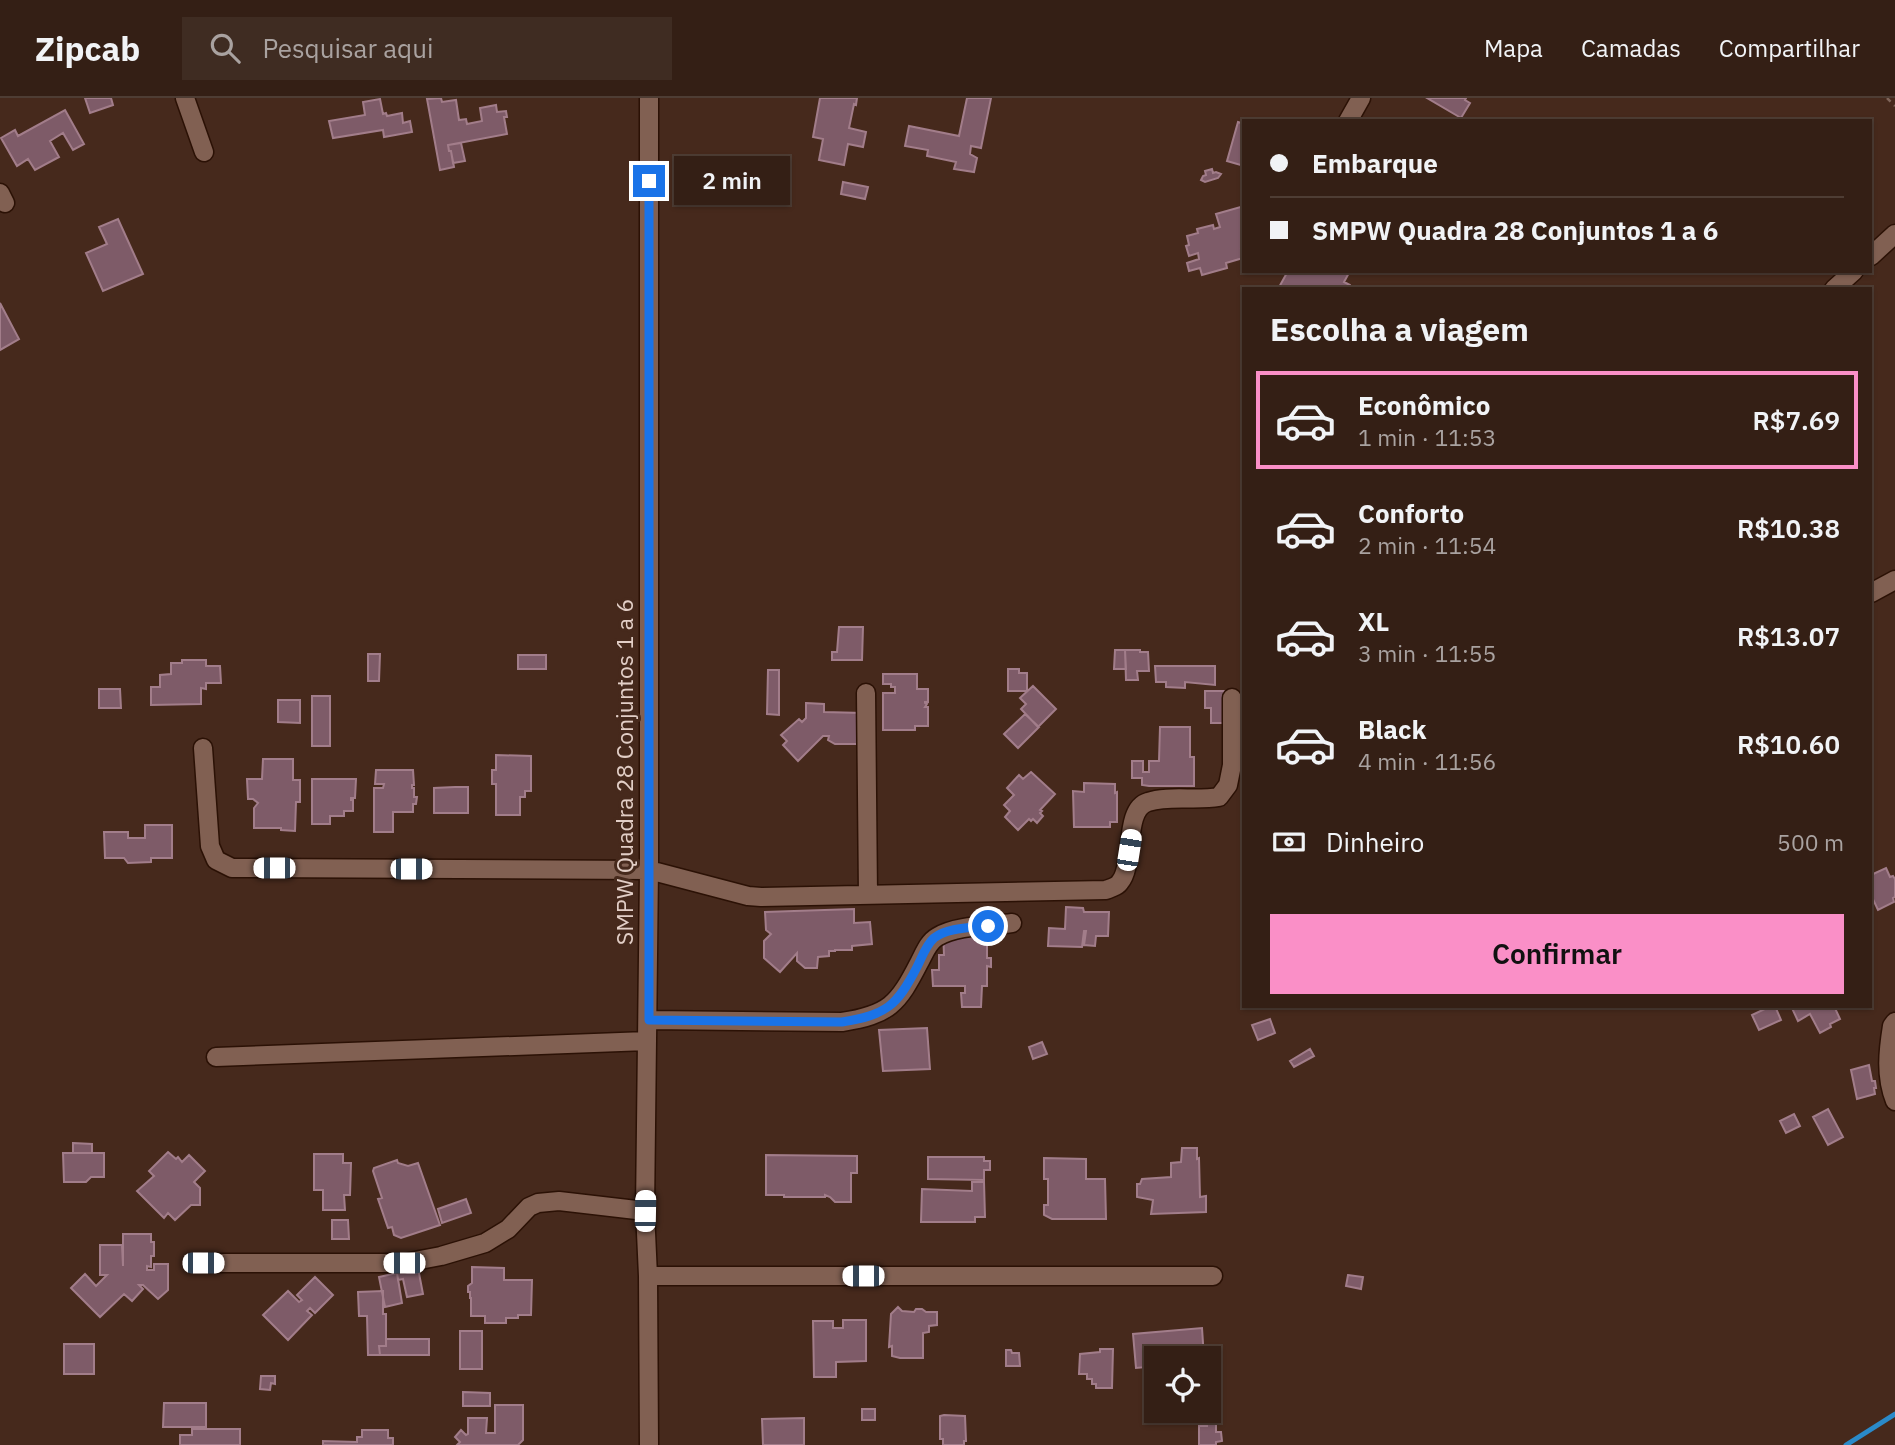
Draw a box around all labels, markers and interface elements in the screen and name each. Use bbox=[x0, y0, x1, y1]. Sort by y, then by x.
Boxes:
search box bbox=[182, 17, 672, 80]
text: Zipcab bbox=[35, 27, 140, 70]
icon: search bbox=[206, 29, 244, 67]
text: Pesquisar aqui bbox=[262, 31, 433, 65]
text: Mapa bbox=[1484, 32, 1543, 64]
text: Camadas bbox=[1581, 32, 1681, 64]
text: Compartilhar bbox=[1719, 32, 1860, 64]
text: Embarque bbox=[1312, 146, 1438, 180]
callout: 2 min bbox=[674, 156, 789, 206]
route end bbox=[633, 165, 665, 197]
text: 2 min bbox=[702, 165, 762, 195]
text: SMPW Quadra 28 Conjuntos 1 a 6 bbox=[1312, 213, 1718, 247]
text: Escolha a viagem bbox=[1270, 308, 1529, 350]
text: Econômico bbox=[1358, 388, 1490, 422]
icon: car bbox=[1274, 389, 1337, 452]
text: R$7.69 bbox=[1753, 403, 1840, 437]
text: 1 min · 11:53 bbox=[1358, 422, 1496, 452]
text: Conforto bbox=[1358, 496, 1464, 530]
icon: car bbox=[1274, 497, 1337, 560]
text: R$10.38 bbox=[1737, 511, 1840, 545]
text: 2 min · 11:54 bbox=[1358, 530, 1496, 560]
street label: SMPW Quadra 28 Conjuntos 1 a 6 bbox=[609, 599, 639, 945]
text: XL bbox=[1358, 604, 1389, 638]
icon: car bbox=[1274, 605, 1337, 668]
text: R$13.07 bbox=[1737, 619, 1840, 653]
text: 3 min · 11:55 bbox=[1358, 638, 1496, 668]
text: Black bbox=[1358, 712, 1426, 746]
icon: car bbox=[1274, 713, 1337, 776]
text: R$10.60 bbox=[1737, 727, 1840, 761]
text: 4 min · 11:56 bbox=[1358, 746, 1496, 776]
icon: cash bbox=[1270, 823, 1308, 861]
text: Dinheiro bbox=[1326, 825, 1424, 859]
text: 500 m bbox=[1777, 827, 1844, 857]
car bbox=[1116, 828, 1143, 872]
car bbox=[254, 858, 296, 879]
car bbox=[391, 859, 433, 880]
route start bbox=[972, 910, 1004, 942]
button: Confirmar bbox=[1270, 914, 1844, 994]
car bbox=[635, 1190, 656, 1232]
car bbox=[183, 1253, 225, 1274]
car bbox=[384, 1253, 426, 1274]
car bbox=[843, 1266, 885, 1287]
map controls bbox=[1144, 1346, 1221, 1423]
button: locate bbox=[1144, 1346, 1221, 1423]

